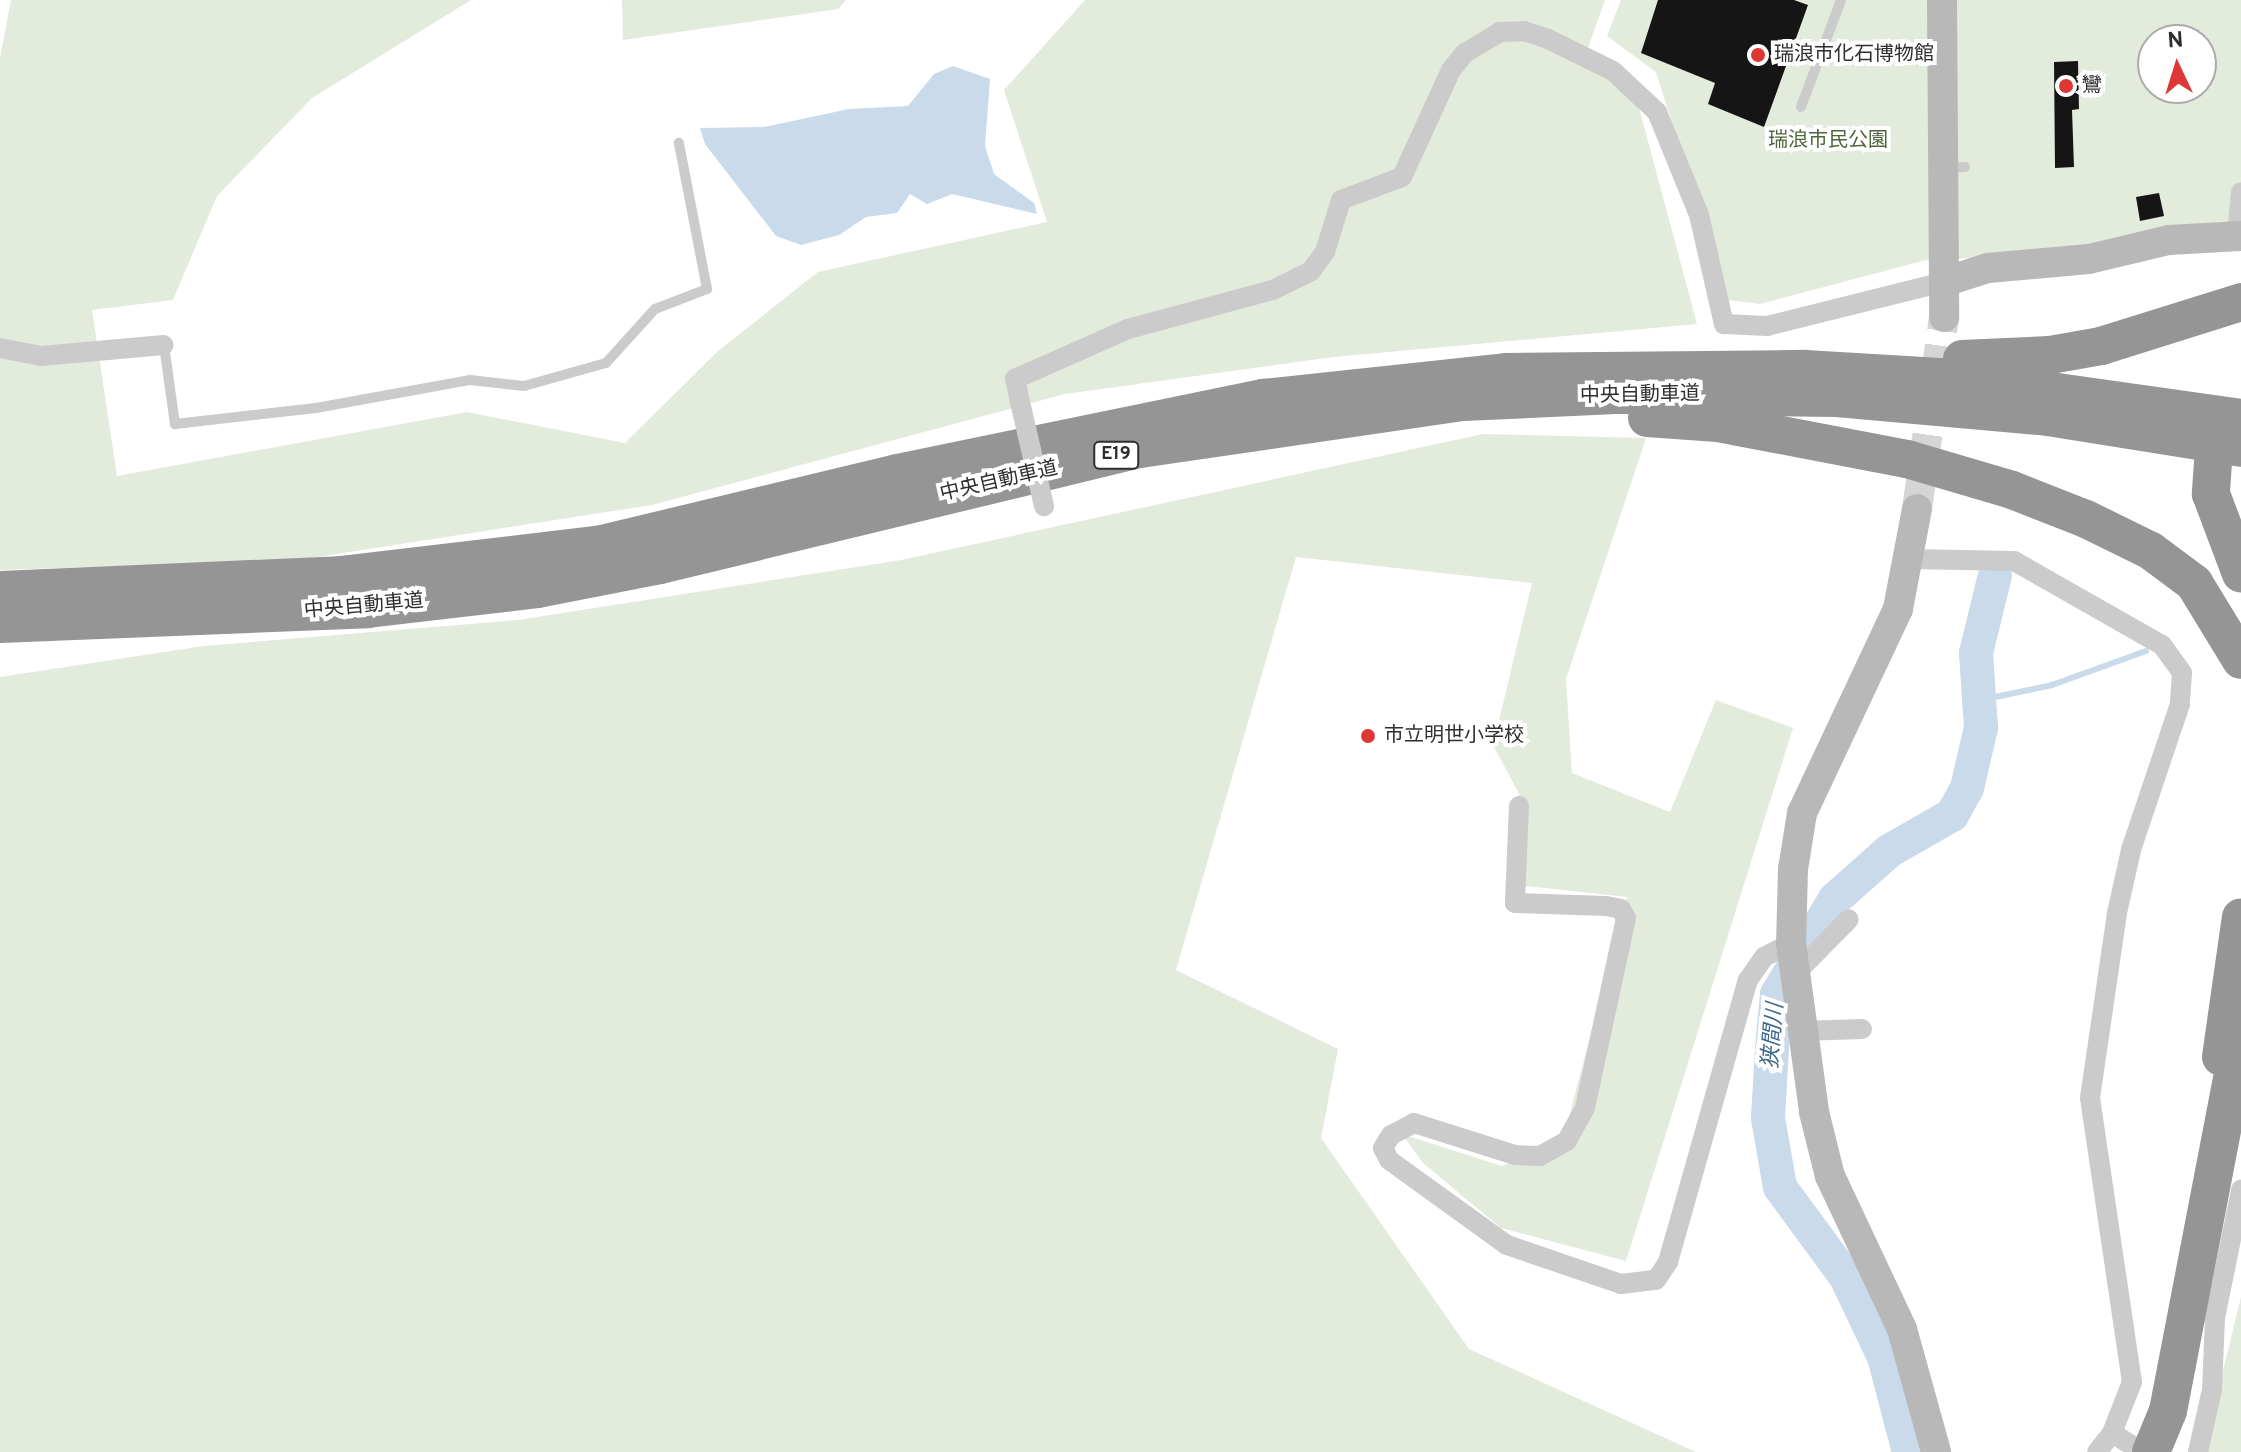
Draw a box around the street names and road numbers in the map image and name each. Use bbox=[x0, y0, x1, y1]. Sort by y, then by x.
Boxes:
street label: 中央自動車道 bbox=[1580, 383, 1700, 409]
road number: E19 bbox=[1092, 441, 1140, 469]
street label: 中央自動車道 bbox=[938, 457, 1060, 507]
street label: 中央自動車道 bbox=[303, 590, 425, 624]

